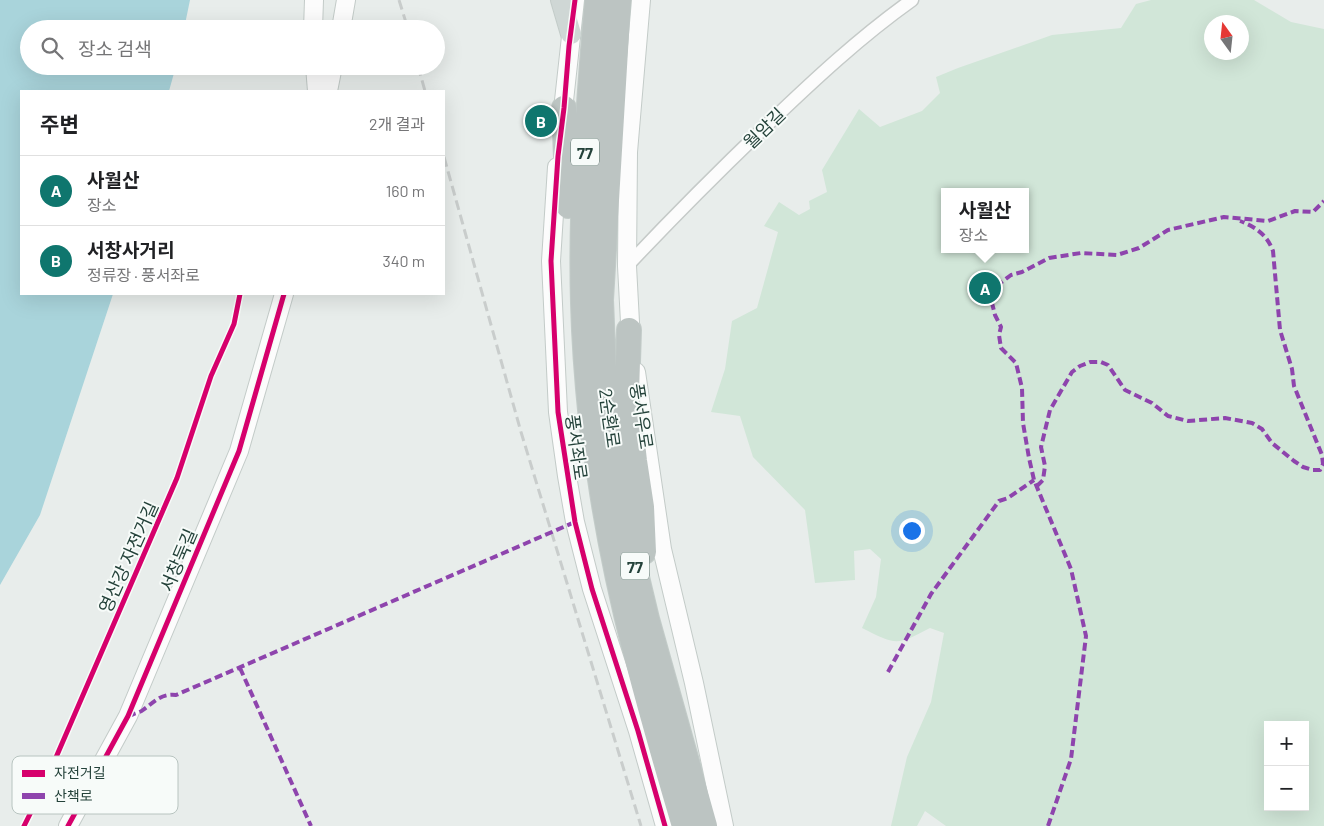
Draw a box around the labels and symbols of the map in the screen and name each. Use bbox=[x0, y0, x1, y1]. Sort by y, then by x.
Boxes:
north arrow bbox=[1204, 15, 1249, 60]
pin: B bbox=[525, 102, 557, 140]
street label: 월암길 bbox=[738, 103, 790, 153]
road number: 77 bbox=[571, 138, 599, 166]
pin: A bbox=[969, 269, 1001, 307]
street label: 풍서우로 bbox=[626, 382, 658, 450]
street label: 2순환로 bbox=[595, 387, 625, 449]
street label: 풍서좌로 bbox=[561, 413, 593, 481]
street label: 영산강 자전거길 bbox=[94, 498, 162, 616]
your location bbox=[899, 518, 925, 544]
street label: 서창둑길 bbox=[155, 525, 201, 595]
road number: 77 bbox=[621, 552, 649, 580]
legend bbox=[12, 756, 178, 814]
text: 자전거길 bbox=[54, 764, 106, 781]
text: 산책로 bbox=[54, 787, 93, 804]

